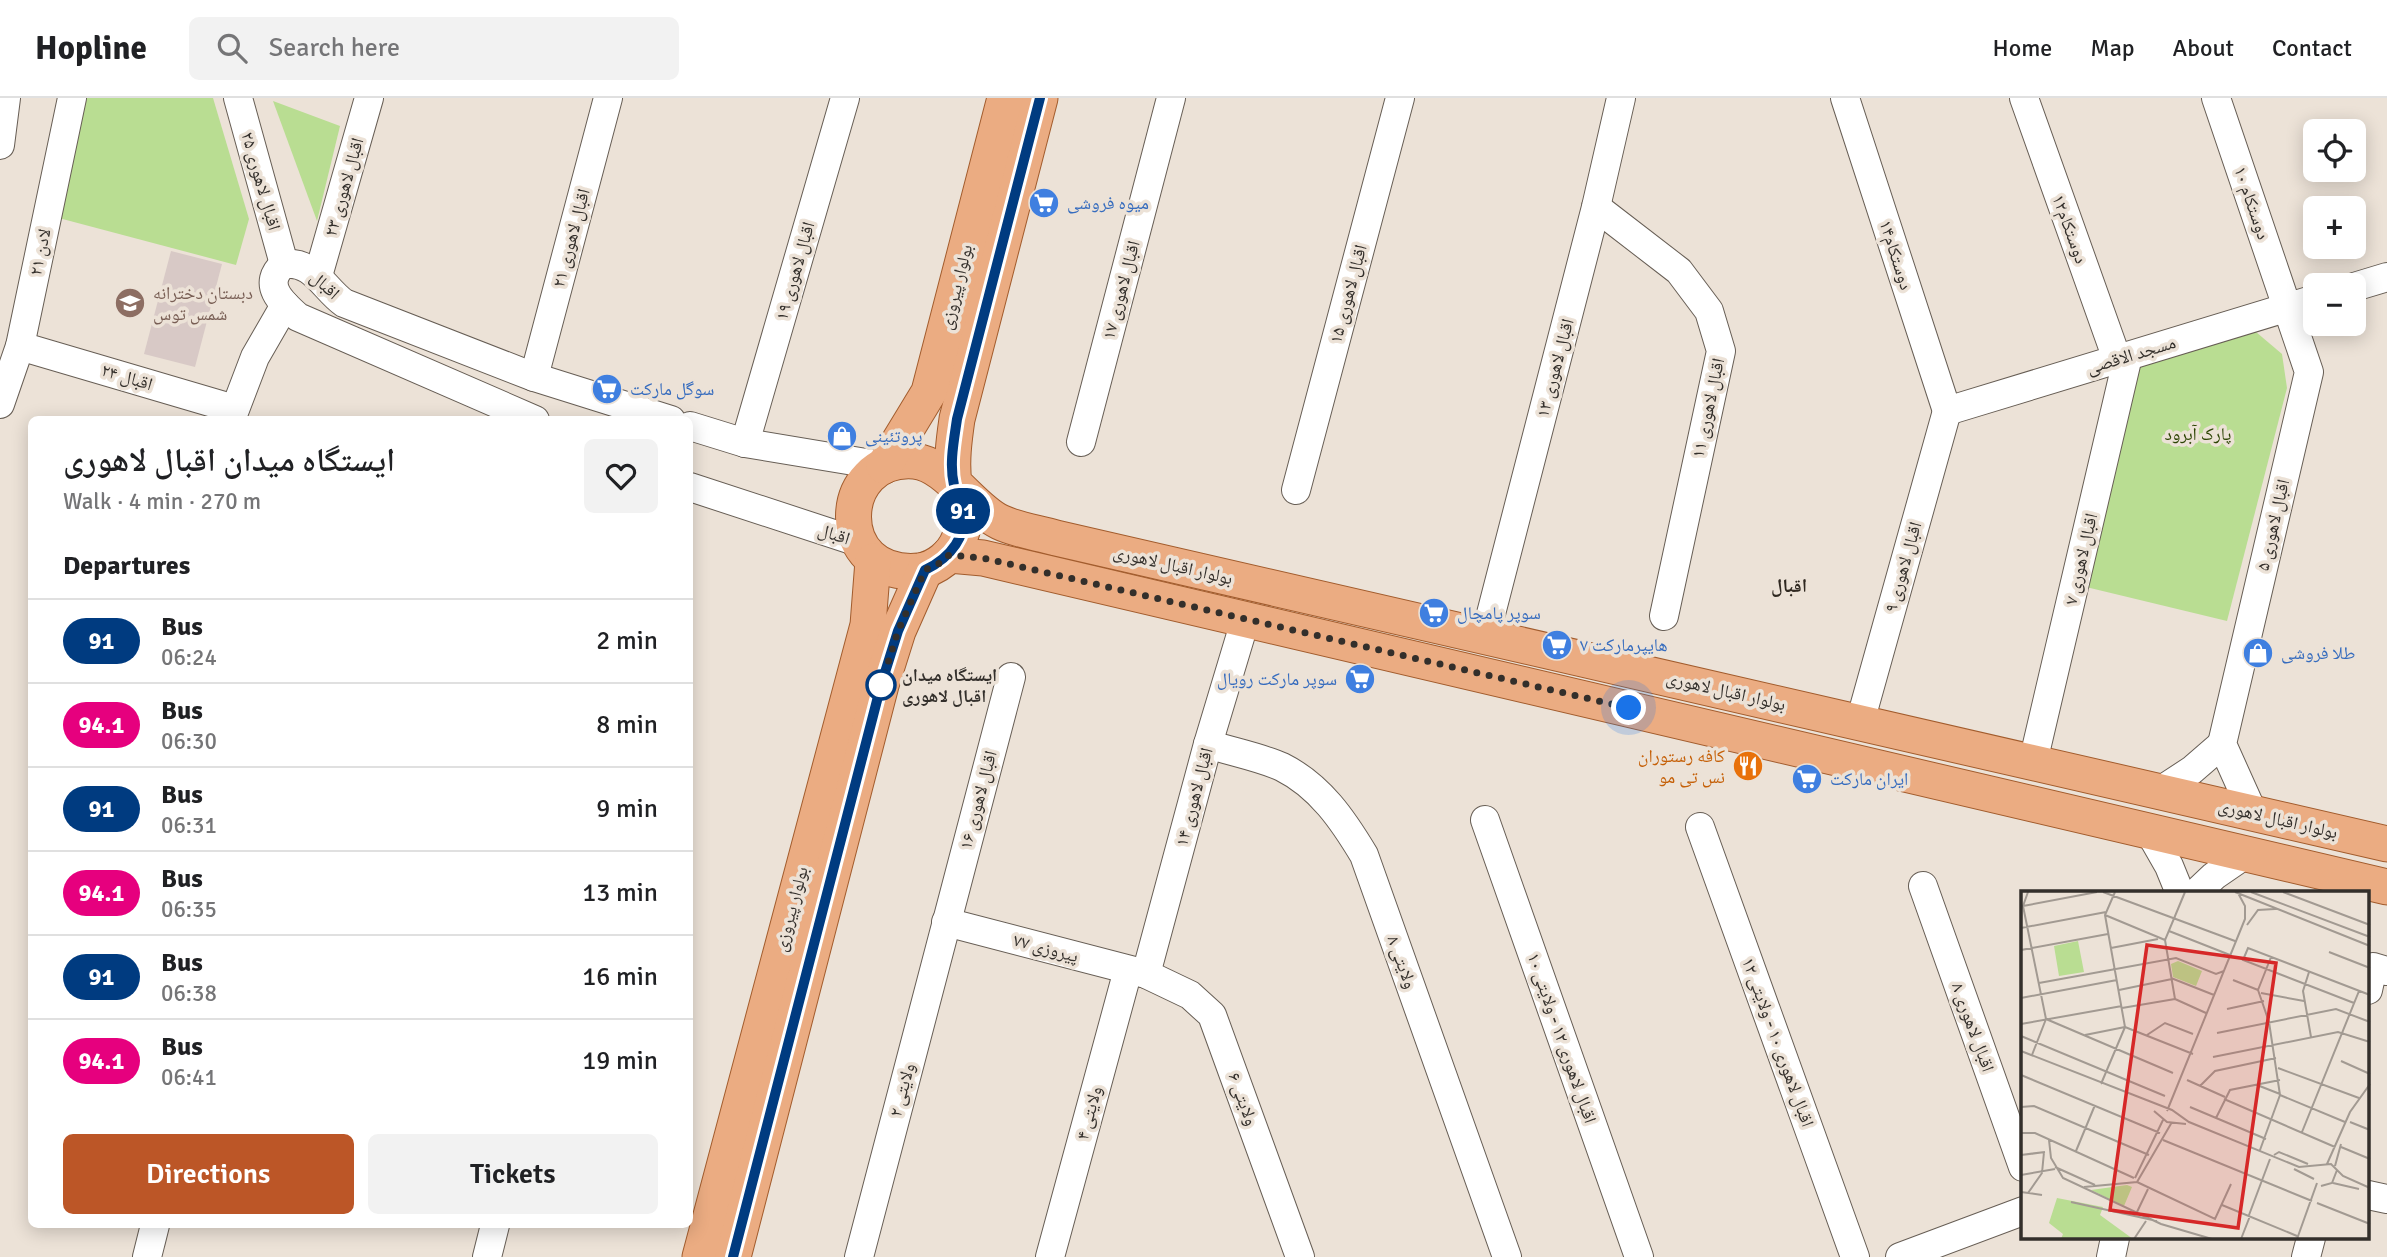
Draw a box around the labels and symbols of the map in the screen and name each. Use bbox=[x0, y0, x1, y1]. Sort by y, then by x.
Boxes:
street label: اقبال لاهوری ۲۵ bbox=[236, 129, 286, 233]
street label: اقبال لاهوری ۲۳ bbox=[319, 135, 369, 239]
street label: دوستکام ۱۰ bbox=[2228, 164, 2275, 243]
street label: اقبال لاهوری ۲۱ bbox=[547, 186, 595, 290]
supermarket icon: میوه فروشی bbox=[1027, 186, 1061, 220]
street label: دوستکام۱۲ bbox=[2046, 191, 2093, 267]
place label: میوه فروشی bbox=[1067, 192, 1149, 214]
street label: دوستکام۱۴ bbox=[1873, 217, 1918, 293]
street label: اقبال لاهوری ۱۹ bbox=[770, 219, 820, 323]
street label: لادن ۲۱ bbox=[24, 226, 56, 278]
street label: اقبال لاهوری ۱۷ bbox=[1097, 238, 1145, 342]
street label: بولوار پیروزی bbox=[935, 242, 977, 332]
street label: اقبال لاهوری ۱۵ bbox=[1324, 242, 1372, 346]
street label: اقبال bbox=[306, 266, 344, 304]
place label: دبستان دخترانه شمس توس bbox=[153, 282, 253, 325]
school or university icon: دبستان دخترانه شمس توس bbox=[113, 286, 147, 320]
street label: اقبال لاهوری ۱۳ bbox=[1531, 316, 1579, 420]
street label: مسجد الاقصی bbox=[2084, 331, 2178, 379]
street label: اقبال لاهوری ۱۱ bbox=[1687, 356, 1729, 460]
street label: اقبال ۲۴ bbox=[99, 359, 155, 395]
supermarket icon: سوگل مارکت bbox=[590, 372, 624, 406]
place label: سوگل مارکت bbox=[630, 378, 714, 400]
shop icon: پروتئینی bbox=[825, 419, 859, 453]
park label: پارک آبرود bbox=[2164, 423, 2232, 445]
place label: پروتئینی bbox=[865, 425, 922, 447]
street label: اقبال لاهوری ۵ bbox=[2252, 477, 2294, 573]
line badge: 91 bbox=[932, 488, 995, 534]
street label: اقبال لاهوری ۷ bbox=[2060, 511, 2102, 607]
street label: اقبال bbox=[815, 519, 853, 549]
street label: اقبال لاهوری ۹ bbox=[1880, 519, 1926, 615]
street label: بولوار اقبال لاهوری bbox=[1111, 541, 1235, 589]
district label: اقبال bbox=[1771, 574, 1807, 598]
supermarket icon: سوپر‌ پامچال bbox=[1417, 596, 1451, 630]
place label: سوپر‌ پامچال bbox=[1457, 602, 1541, 624]
supermarket icon: هایپرمارکت ۷ bbox=[1540, 628, 1574, 662]
place label: هایپرمارکت ۷ bbox=[1580, 634, 1668, 656]
shop icon: طلا فروشی bbox=[2241, 636, 2275, 670]
place label: طلا فروشی bbox=[2281, 642, 2355, 664]
supermarket icon: سوپر مارکت رویال bbox=[1343, 662, 1377, 696]
place label: ایستگاه میدان اقبال لاهوری bbox=[902, 664, 997, 707]
street label: بولوار اقبال لاهوری bbox=[1664, 667, 1788, 715]
place label: سوپر مارکت رویال bbox=[1217, 668, 1337, 690]
marker: ایستگاه میدان اقبال لاهوری bbox=[866, 670, 896, 700]
your location bbox=[1611, 690, 1646, 725]
street label: اقبال لاهوری ۱۴ bbox=[1170, 745, 1218, 849]
place label: كافه رستوران نس تى مو bbox=[1638, 745, 1726, 788]
street label: اقبال لاهوری ۱۶ bbox=[954, 748, 1002, 852]
restaurant icon: كافه رستوران نس تى مو bbox=[1731, 749, 1765, 783]
supermarket icon: ایران مارکت bbox=[1790, 762, 1824, 796]
place label: ایران مارکت bbox=[1830, 768, 1908, 790]
street label: بولوار اقبال لاهوری bbox=[2216, 795, 2340, 843]
street label: بولوار پیروزی bbox=[769, 864, 813, 954]
inset map bbox=[2021, 891, 2370, 1240]
street label: پیروزی ۷۷ bbox=[1011, 929, 1081, 967]
street label: ولایتی ۸ bbox=[1382, 932, 1422, 992]
street label: اقبال لاهوری ۱۲ - ولایتی ۱۰ bbox=[1523, 950, 1601, 1126]
street label: اقبال لاهوری ۱۰ - ولایتی ۱۲ bbox=[1737, 954, 1819, 1130]
street label: اقبال لاهوری ۸ bbox=[1947, 979, 1999, 1075]
street label: ولایتی ۲ bbox=[884, 1061, 920, 1119]
street label: ولایتی ۶ bbox=[1223, 1069, 1263, 1129]
street label: ولایتی ۴ bbox=[1071, 1084, 1107, 1142]

